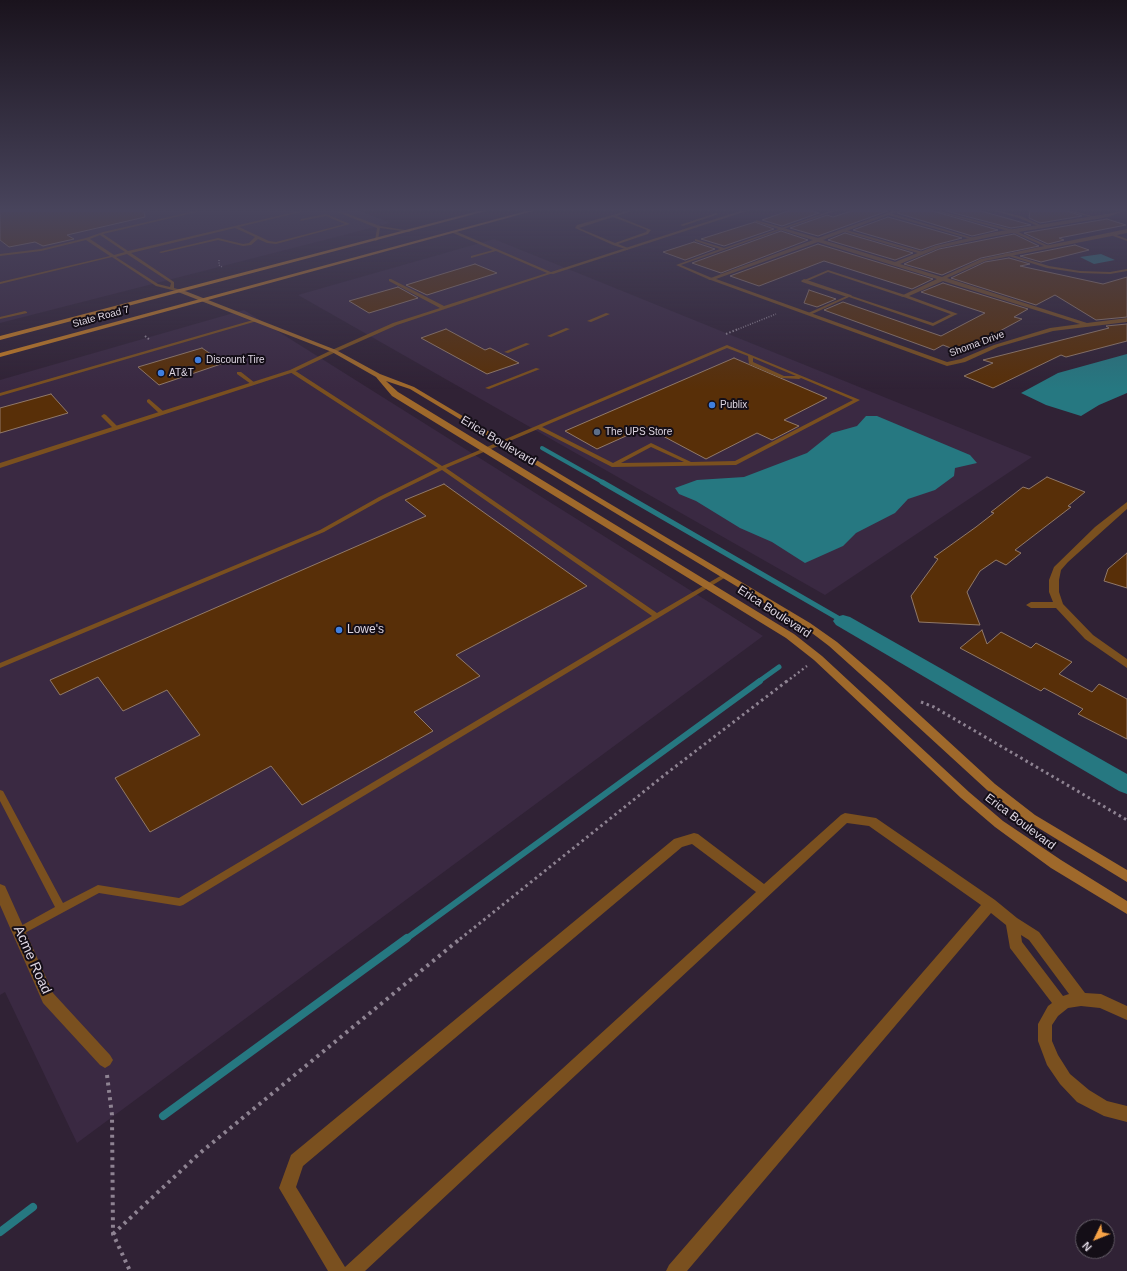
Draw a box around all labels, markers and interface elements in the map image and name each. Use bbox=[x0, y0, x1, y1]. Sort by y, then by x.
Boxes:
street label: State Road 7 bbox=[71, 304, 131, 330]
street label: Shoma Drive bbox=[948, 328, 1006, 360]
place label: Discount Tire bbox=[206, 354, 265, 366]
marker: Discount Tire bbox=[193, 355, 203, 365]
place label: AT&T bbox=[169, 367, 194, 379]
marker: AT&T bbox=[156, 368, 166, 378]
place label: Publix bbox=[720, 399, 747, 411]
marker: Publix bbox=[707, 400, 717, 410]
street label: Erica Boulevard bbox=[458, 413, 538, 469]
place label: The UPS Store bbox=[605, 426, 672, 438]
marker: The UPS Store bbox=[592, 427, 602, 437]
street label: Erica Boulevard bbox=[735, 583, 813, 641]
place label: Lowe's bbox=[347, 623, 384, 637]
marker: Lowe's bbox=[334, 625, 344, 635]
street label: Erica Boulevard bbox=[982, 791, 1058, 853]
street label: Acme Road bbox=[9, 923, 55, 997]
north arrow bbox=[1075, 1219, 1115, 1259]
text: N bbox=[1080, 1240, 1094, 1254]

